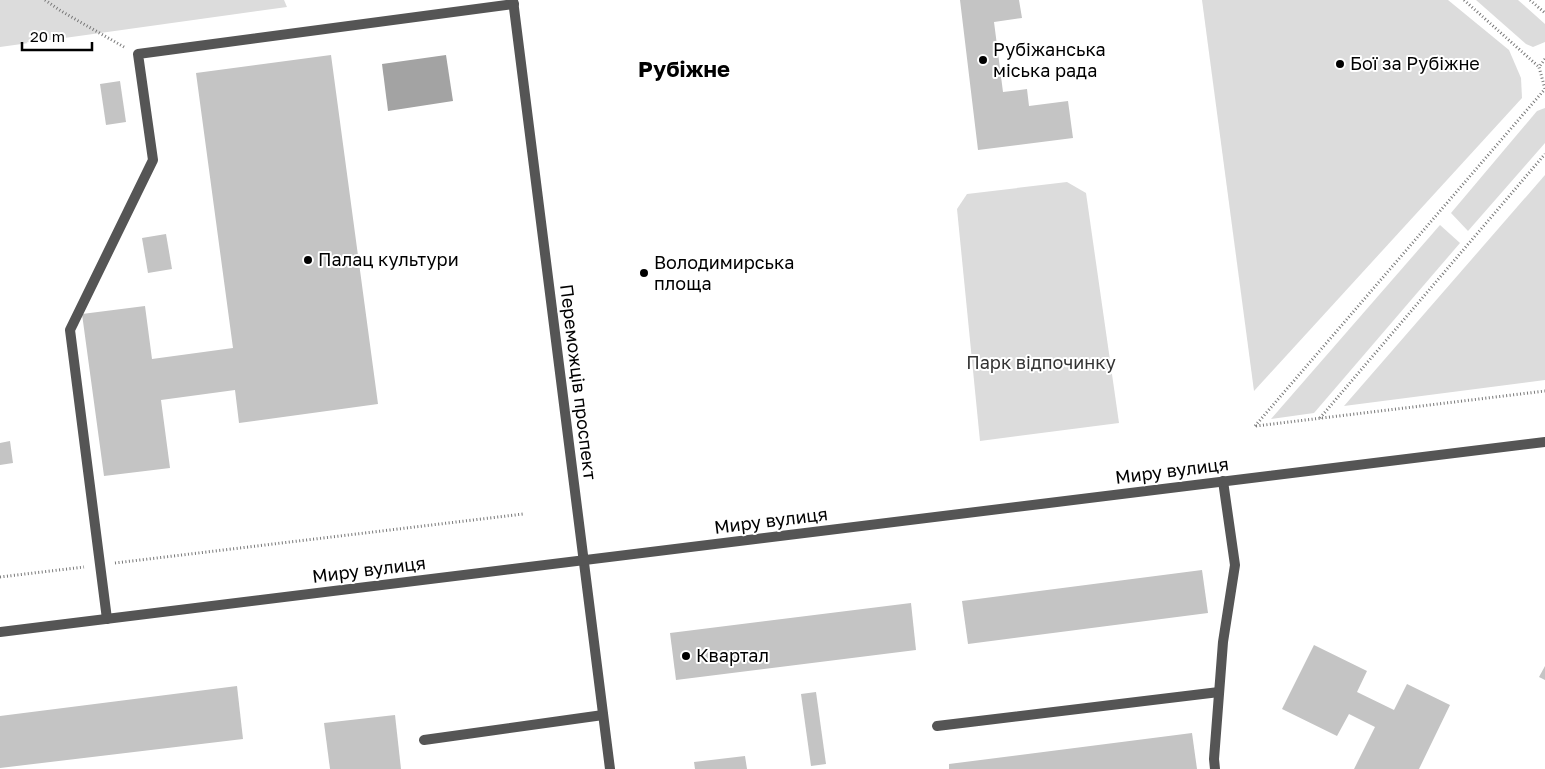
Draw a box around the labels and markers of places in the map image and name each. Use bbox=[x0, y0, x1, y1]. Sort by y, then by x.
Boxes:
place label: Рубіжанська міська рада bbox=[993, 38, 1106, 81]
place label: Бої за Рубіжне bbox=[1350, 52, 1480, 74]
marker: Рубіжанська міська рада bbox=[977, 54, 989, 66]
marker: Бої за Рубіжне bbox=[1334, 58, 1346, 70]
place label: Палац культури bbox=[318, 248, 459, 270]
place label: Володимирська площа bbox=[654, 251, 794, 294]
marker: Палац культури bbox=[302, 254, 314, 266]
marker: Володимирська площа bbox=[638, 267, 650, 279]
place label: Квартал bbox=[696, 644, 769, 666]
marker: Квартал bbox=[680, 650, 692, 662]

